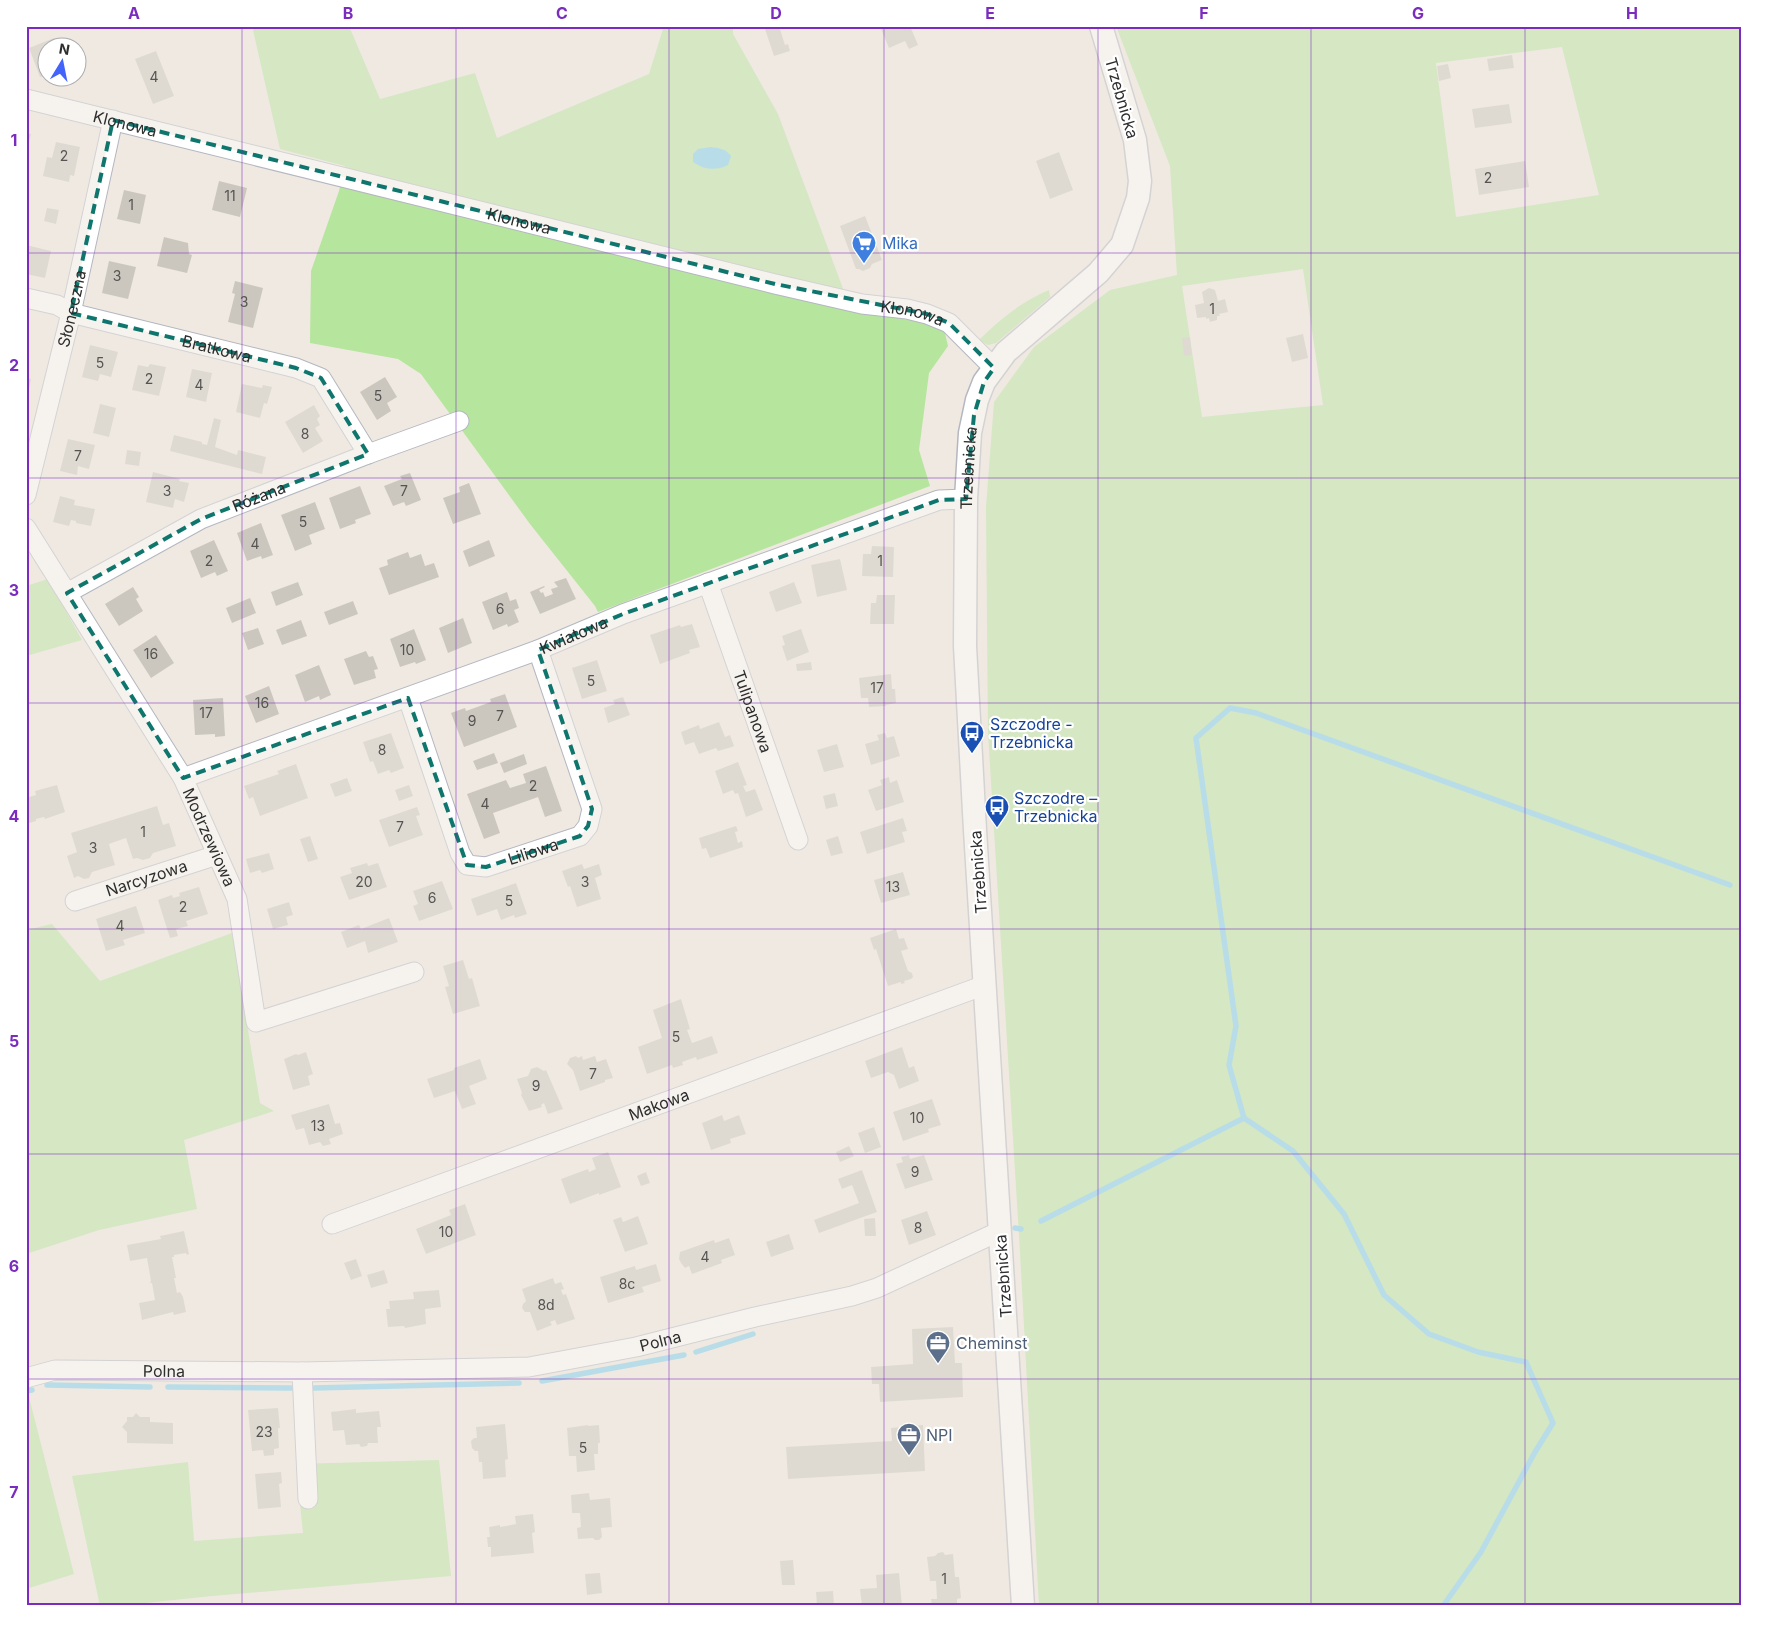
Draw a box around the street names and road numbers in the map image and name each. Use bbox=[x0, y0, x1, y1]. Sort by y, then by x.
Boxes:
street label: Trzebnicka bbox=[1101, 55, 1143, 141]
street label: Klonowa bbox=[91, 106, 159, 141]
street label: Klonowa bbox=[485, 203, 553, 238]
street label: Słoneczna bbox=[53, 268, 90, 349]
street label: Klonowa bbox=[879, 296, 947, 330]
street label: Bratkowa bbox=[180, 331, 253, 367]
street label: Trzebnicka bbox=[956, 424, 981, 510]
street label: Różana bbox=[229, 477, 288, 516]
street label: Kwiatowa bbox=[536, 612, 611, 658]
street label: Tulipanowa bbox=[729, 667, 777, 755]
street label: Modrzewiowa bbox=[179, 785, 240, 890]
street label: Trzebnicka bbox=[965, 830, 991, 914]
street label: Liliowa bbox=[505, 834, 561, 869]
street label: Narcyzowa bbox=[103, 855, 190, 900]
street label: Makowa bbox=[626, 1084, 692, 1125]
street label: Trzebnicka bbox=[990, 1234, 1016, 1318]
street label: Polna bbox=[637, 1326, 683, 1356]
street label: Polna bbox=[143, 1361, 185, 1381]

